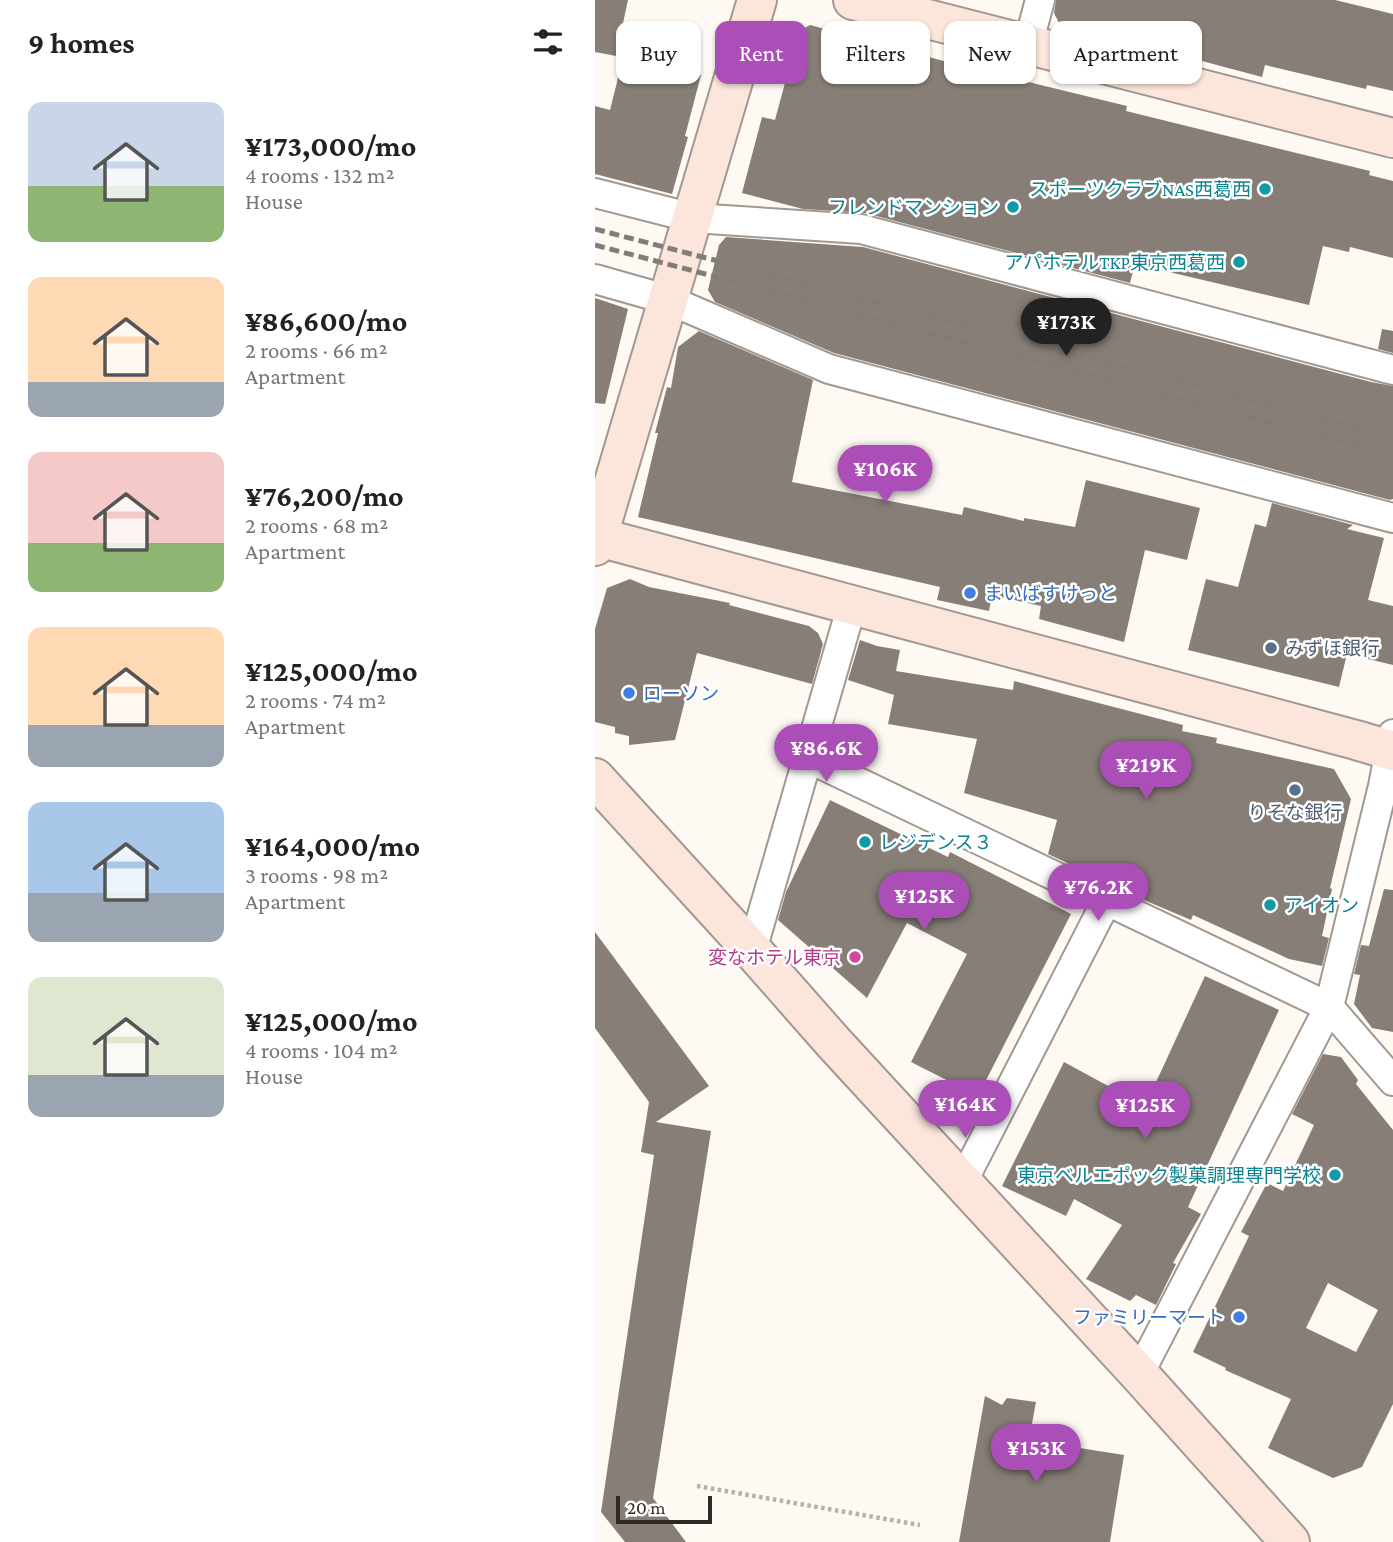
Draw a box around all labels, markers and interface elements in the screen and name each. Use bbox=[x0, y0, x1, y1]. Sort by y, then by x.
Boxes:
chip: Buy bbox=[616, 21, 701, 84]
chip: Rent bbox=[715, 21, 807, 84]
chip: Filters bbox=[821, 21, 930, 84]
chip: New bbox=[944, 21, 1036, 84]
chip: Apartment bbox=[1050, 21, 1202, 84]
icon: filters bbox=[529, 23, 567, 61]
text: 9 homes bbox=[28, 26, 135, 59]
text: ¥173,000/mo bbox=[245, 129, 416, 162]
icon: home bbox=[84, 130, 168, 214]
text: 4 rooms · 132 m² bbox=[245, 162, 394, 188]
place label: スポーツクラブNAS西葛西 bbox=[1029, 179, 1251, 200]
marker: スポーツクラブNAS西葛西 bbox=[1257, 181, 1273, 197]
text: House bbox=[245, 188, 303, 214]
place label: フレンドマンション bbox=[828, 197, 999, 218]
marker: フレンドマンション bbox=[1005, 199, 1021, 215]
place label: アパホテルTKP東京西葛西 bbox=[1005, 252, 1225, 273]
marker: アパホテルTKP東京西葛西 bbox=[1231, 254, 1247, 270]
pin: ¥173K bbox=[1017, 298, 1115, 358]
text: ¥86,600/mo bbox=[245, 304, 407, 337]
icon: home bbox=[84, 305, 168, 389]
text: ¥173K bbox=[1037, 308, 1095, 334]
text: 2 rooms · 66 m² bbox=[245, 337, 388, 363]
text: Apartment bbox=[245, 363, 345, 389]
pin: ¥106K bbox=[836, 446, 934, 505]
text: ¥106K bbox=[854, 455, 916, 481]
text: ¥76,200/mo bbox=[245, 479, 404, 512]
icon: home bbox=[84, 480, 168, 564]
text: 2 rooms · 68 m² bbox=[245, 512, 388, 538]
text: Apartment bbox=[245, 538, 345, 564]
place label: まいばすけっと bbox=[984, 583, 1117, 604]
marker: まいばすけっと bbox=[962, 585, 978, 601]
place label: みずほ銀行 bbox=[1285, 638, 1380, 659]
marker: みずほ銀行 bbox=[1263, 640, 1279, 656]
text: ¥125,000/mo bbox=[245, 654, 418, 687]
icon: home bbox=[84, 655, 168, 739]
place label: ローソン bbox=[643, 683, 719, 704]
marker: ローソン bbox=[621, 685, 637, 701]
text: 2 rooms · 74 m² bbox=[245, 687, 386, 713]
text: Apartment bbox=[245, 713, 345, 739]
pin: ¥86.6K bbox=[769, 724, 883, 784]
text: ¥86.6K bbox=[790, 734, 862, 760]
pin: ¥219K bbox=[1097, 742, 1195, 801]
text: ¥219K bbox=[1116, 751, 1176, 777]
marker: りそな銀行 bbox=[1287, 782, 1303, 798]
place label: りそな銀行 bbox=[1247, 802, 1343, 823]
text: ¥164,000/mo bbox=[245, 829, 420, 862]
icon: home bbox=[84, 830, 168, 914]
place label: レジデンス３ bbox=[879, 832, 993, 853]
marker: レジデンス３ bbox=[857, 834, 873, 850]
text: 3 rooms · 98 m² bbox=[245, 862, 388, 888]
pin: ¥76.2K bbox=[1041, 864, 1155, 923]
pin: ¥125K bbox=[875, 872, 973, 932]
text: ¥76.2K bbox=[1064, 873, 1133, 899]
text: ¥125K bbox=[894, 882, 954, 908]
text: Apartment bbox=[245, 888, 345, 914]
place label: アイオン bbox=[1284, 895, 1359, 916]
marker: アイオン bbox=[1262, 897, 1278, 913]
place label: 変なホテル東京 bbox=[708, 947, 841, 968]
marker: 変なホテル東京 bbox=[847, 949, 863, 965]
text: ¥125,000/mo bbox=[245, 1004, 418, 1037]
icon: home bbox=[84, 1005, 168, 1089]
text: 4 rooms · 104 m² bbox=[245, 1037, 397, 1063]
text: House bbox=[245, 1063, 303, 1089]
pin: ¥164K bbox=[916, 1080, 1014, 1140]
pin: ¥125K bbox=[1096, 1082, 1194, 1141]
text: ¥164K bbox=[934, 1090, 996, 1116]
text: ¥125K bbox=[1115, 1091, 1175, 1117]
place label: 東京ベルエポック製菓調理専門学校 bbox=[1017, 1165, 1321, 1186]
marker: 東京ベルエポック製菓調理専門学校 bbox=[1327, 1167, 1343, 1183]
place label: ファミリーマート bbox=[1073, 1307, 1225, 1328]
marker: ファミリーマート bbox=[1231, 1309, 1247, 1325]
pin: ¥153K bbox=[987, 1424, 1085, 1484]
text: ¥153K bbox=[1007, 1434, 1065, 1460]
scale bar bbox=[616, 1493, 712, 1525]
text: 20 m bbox=[627, 1497, 666, 1518]

